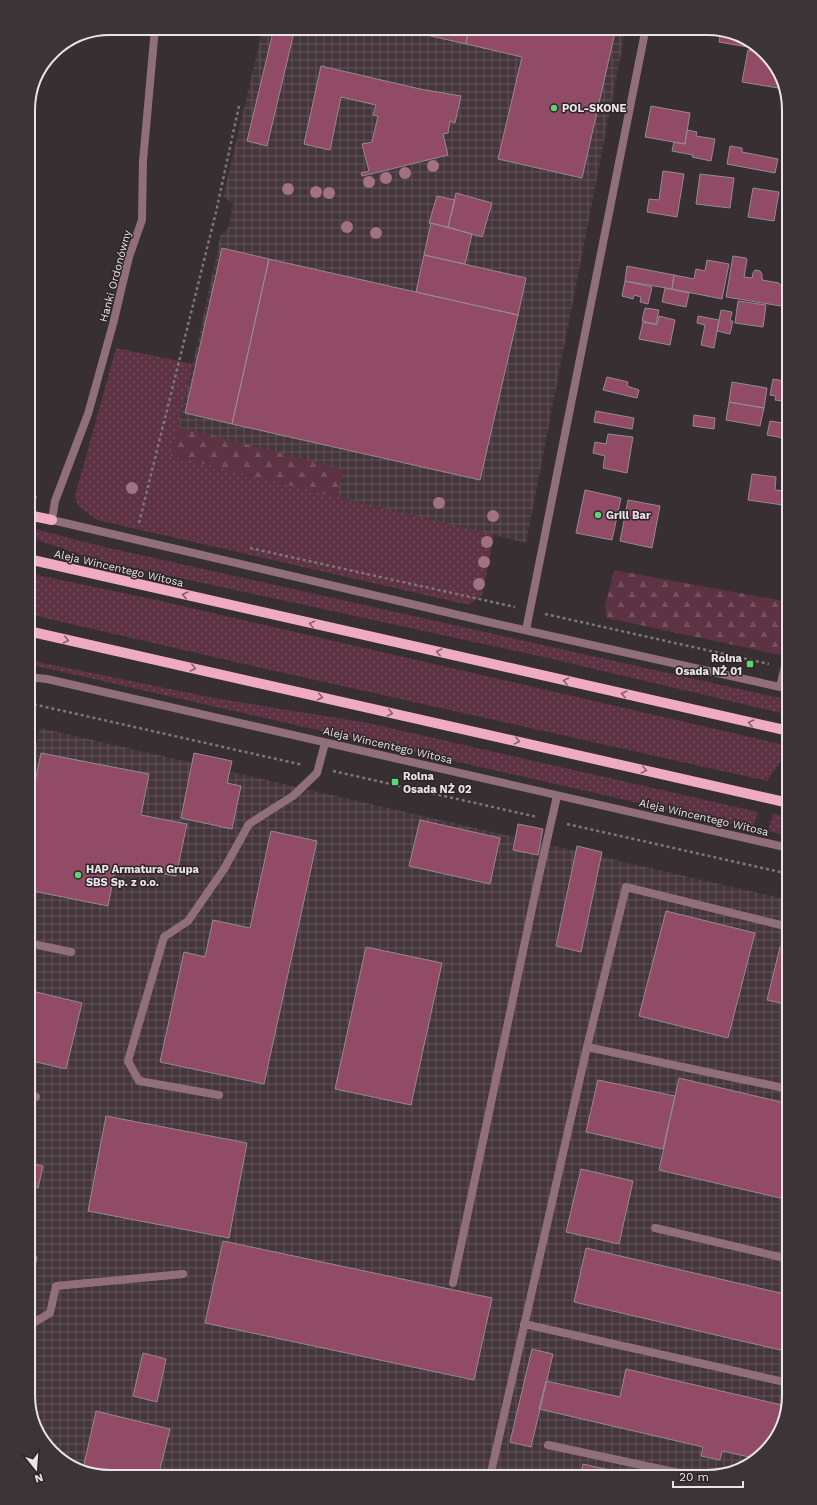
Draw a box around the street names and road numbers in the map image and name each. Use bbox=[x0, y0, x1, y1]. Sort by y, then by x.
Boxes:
street label: Hanki Ordonówny bbox=[97, 228, 134, 324]
street label: Aleja Wincentego Witosa bbox=[53, 547, 185, 590]
street label: Aleja Wincentego Witosa bbox=[322, 724, 454, 767]
street label: Aleja Wincentego Witosa bbox=[638, 796, 770, 839]

